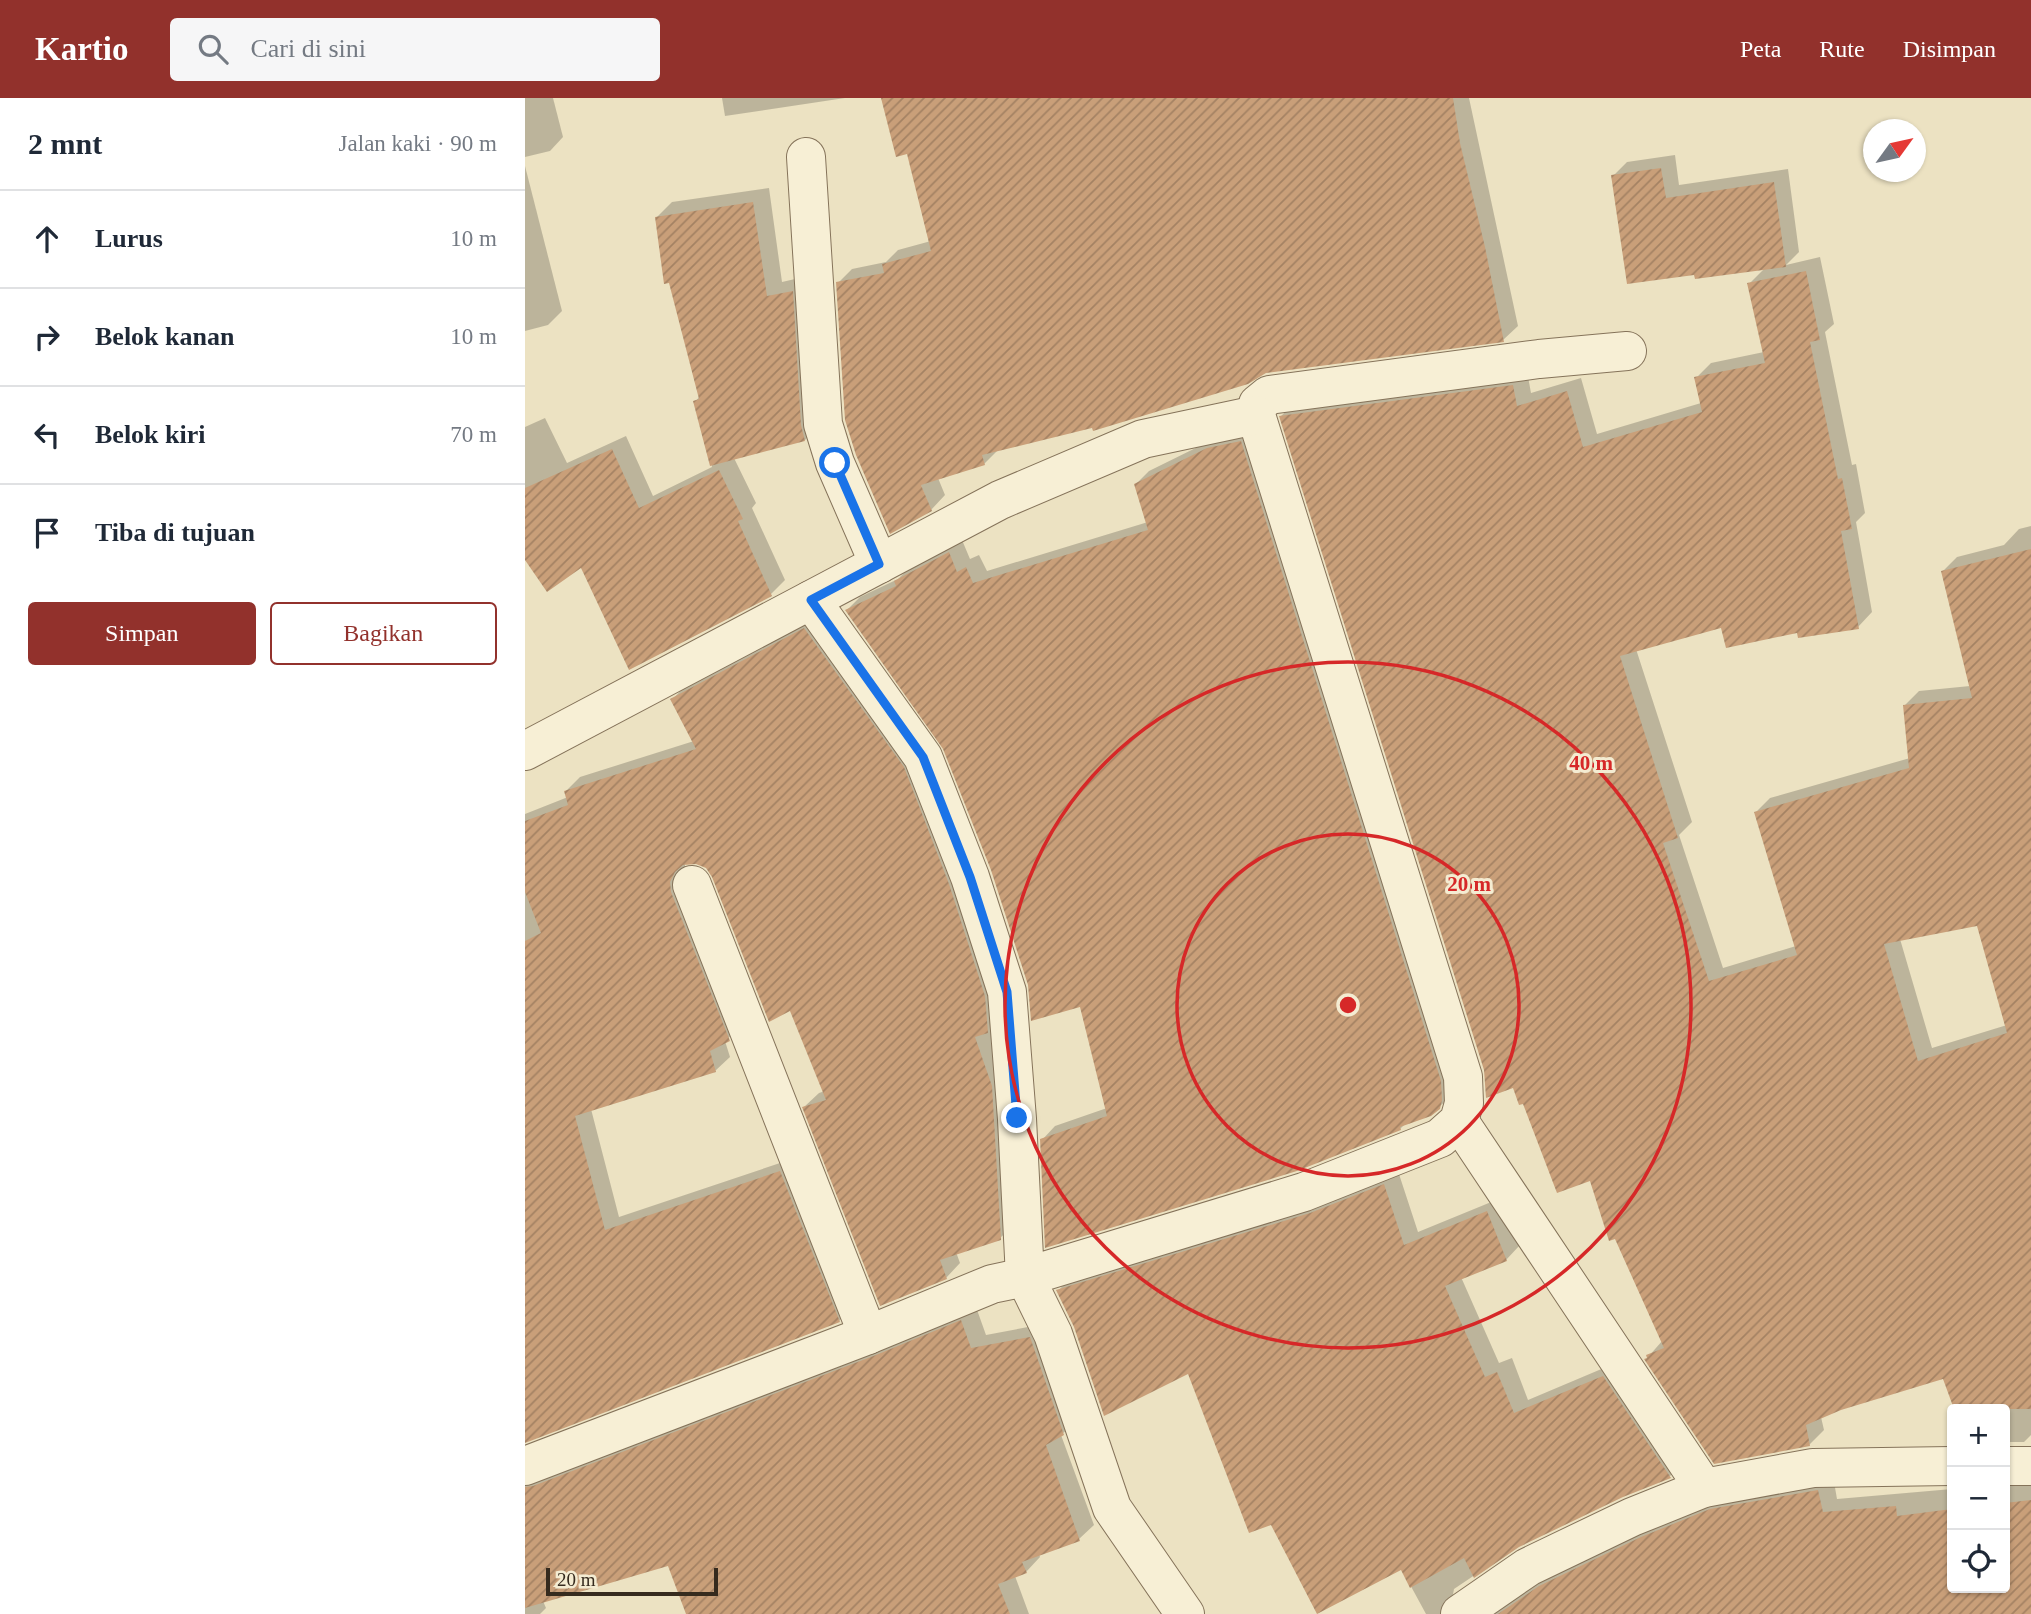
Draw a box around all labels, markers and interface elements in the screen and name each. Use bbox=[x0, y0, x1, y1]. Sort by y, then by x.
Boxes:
search box bbox=[170, 18, 660, 81]
icon: search bbox=[194, 30, 232, 68]
text: Kartio bbox=[35, 31, 128, 67]
text: Cari di sini bbox=[250, 34, 366, 63]
text: Peta bbox=[1740, 36, 1781, 62]
text: Rute bbox=[1819, 36, 1865, 62]
text: Disimpan bbox=[1903, 36, 1996, 62]
north arrow bbox=[1863, 119, 1926, 182]
text: 2 mnt bbox=[28, 127, 102, 160]
text: Jalan kaki · 90 m bbox=[339, 131, 497, 156]
icon: ahead bbox=[28, 220, 66, 258]
text: Lurus bbox=[95, 224, 163, 253]
text: 10 m bbox=[450, 226, 497, 251]
icon: right bbox=[28, 318, 66, 356]
text: Belok kanan bbox=[95, 322, 234, 351]
text: 10 m bbox=[450, 324, 497, 349]
icon: left bbox=[28, 416, 66, 454]
text: Belok kiri bbox=[95, 420, 206, 449]
text: 70 m bbox=[450, 422, 497, 447]
route start bbox=[819, 447, 850, 478]
icon: arrive bbox=[28, 514, 66, 552]
text: Tiba di tujuan bbox=[95, 518, 255, 547]
button: Simpan bbox=[28, 602, 256, 665]
button: Bagikan bbox=[270, 602, 497, 665]
text: 40 m bbox=[1569, 751, 1613, 775]
text: 20 m bbox=[1447, 872, 1491, 896]
centre of rings bbox=[1336, 993, 1360, 1017]
route end bbox=[1001, 1102, 1032, 1133]
map controls bbox=[1947, 1404, 2010, 1593]
button: + bbox=[1947, 1404, 2010, 1467]
button: − bbox=[1947, 1467, 2010, 1530]
button: locate bbox=[1947, 1530, 2010, 1593]
scale bar bbox=[546, 1565, 717, 1597]
text: 20 m bbox=[557, 1569, 596, 1590]

